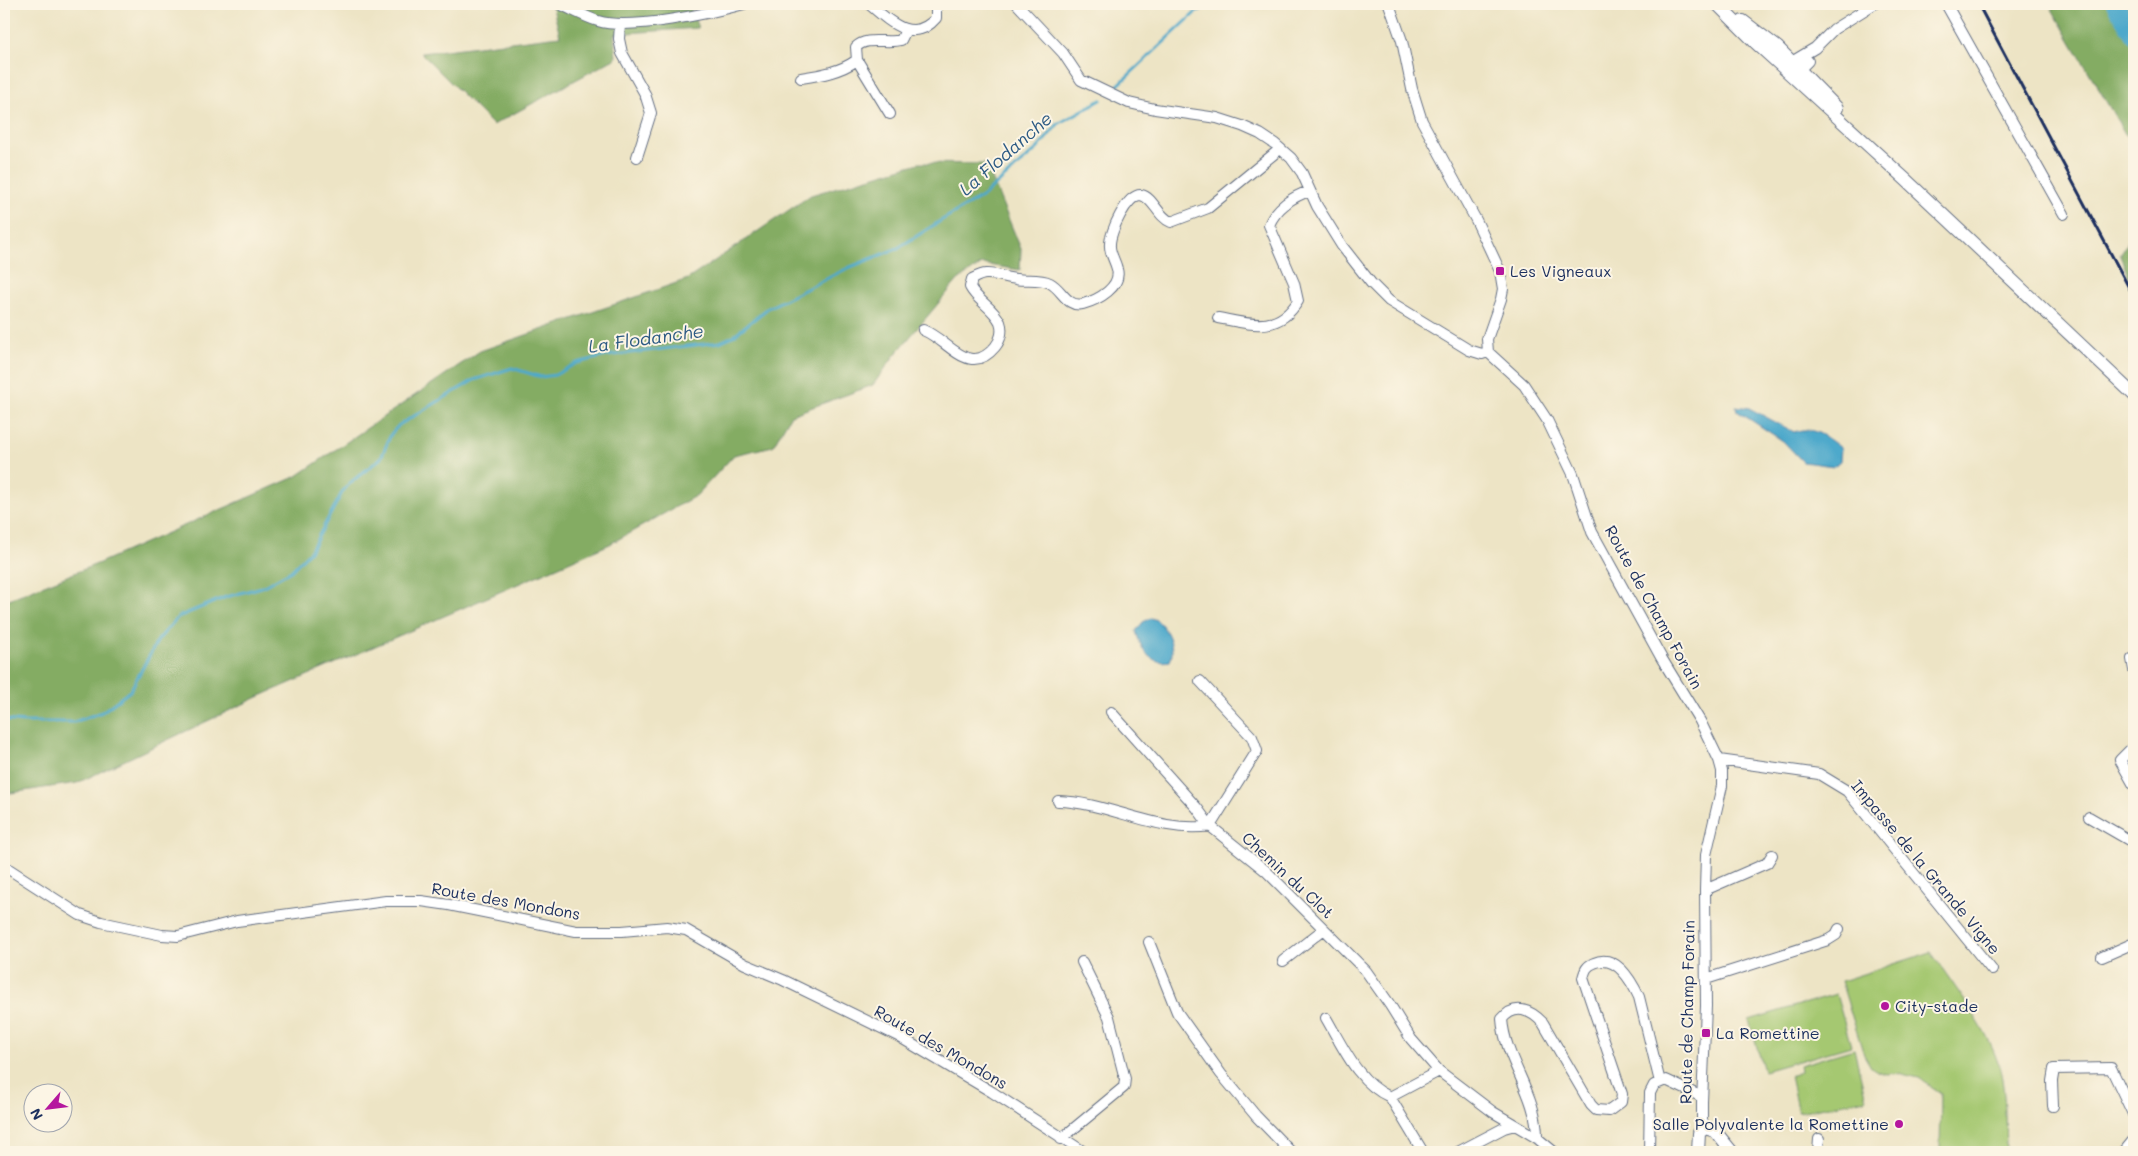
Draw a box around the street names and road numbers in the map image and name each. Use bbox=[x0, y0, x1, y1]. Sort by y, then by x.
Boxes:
street label: Route de Champ Forain bbox=[1601, 521, 1708, 692]
street label: Impasse de la Grande Vigne bbox=[1847, 775, 2006, 958]
street label: Chemin du Clot bbox=[1238, 827, 1339, 923]
street label: Route des Mondons bbox=[430, 877, 582, 924]
street label: Route de Champ Forain bbox=[1674, 920, 1699, 1104]
street label: Route des Mondons bbox=[871, 1000, 1012, 1093]

